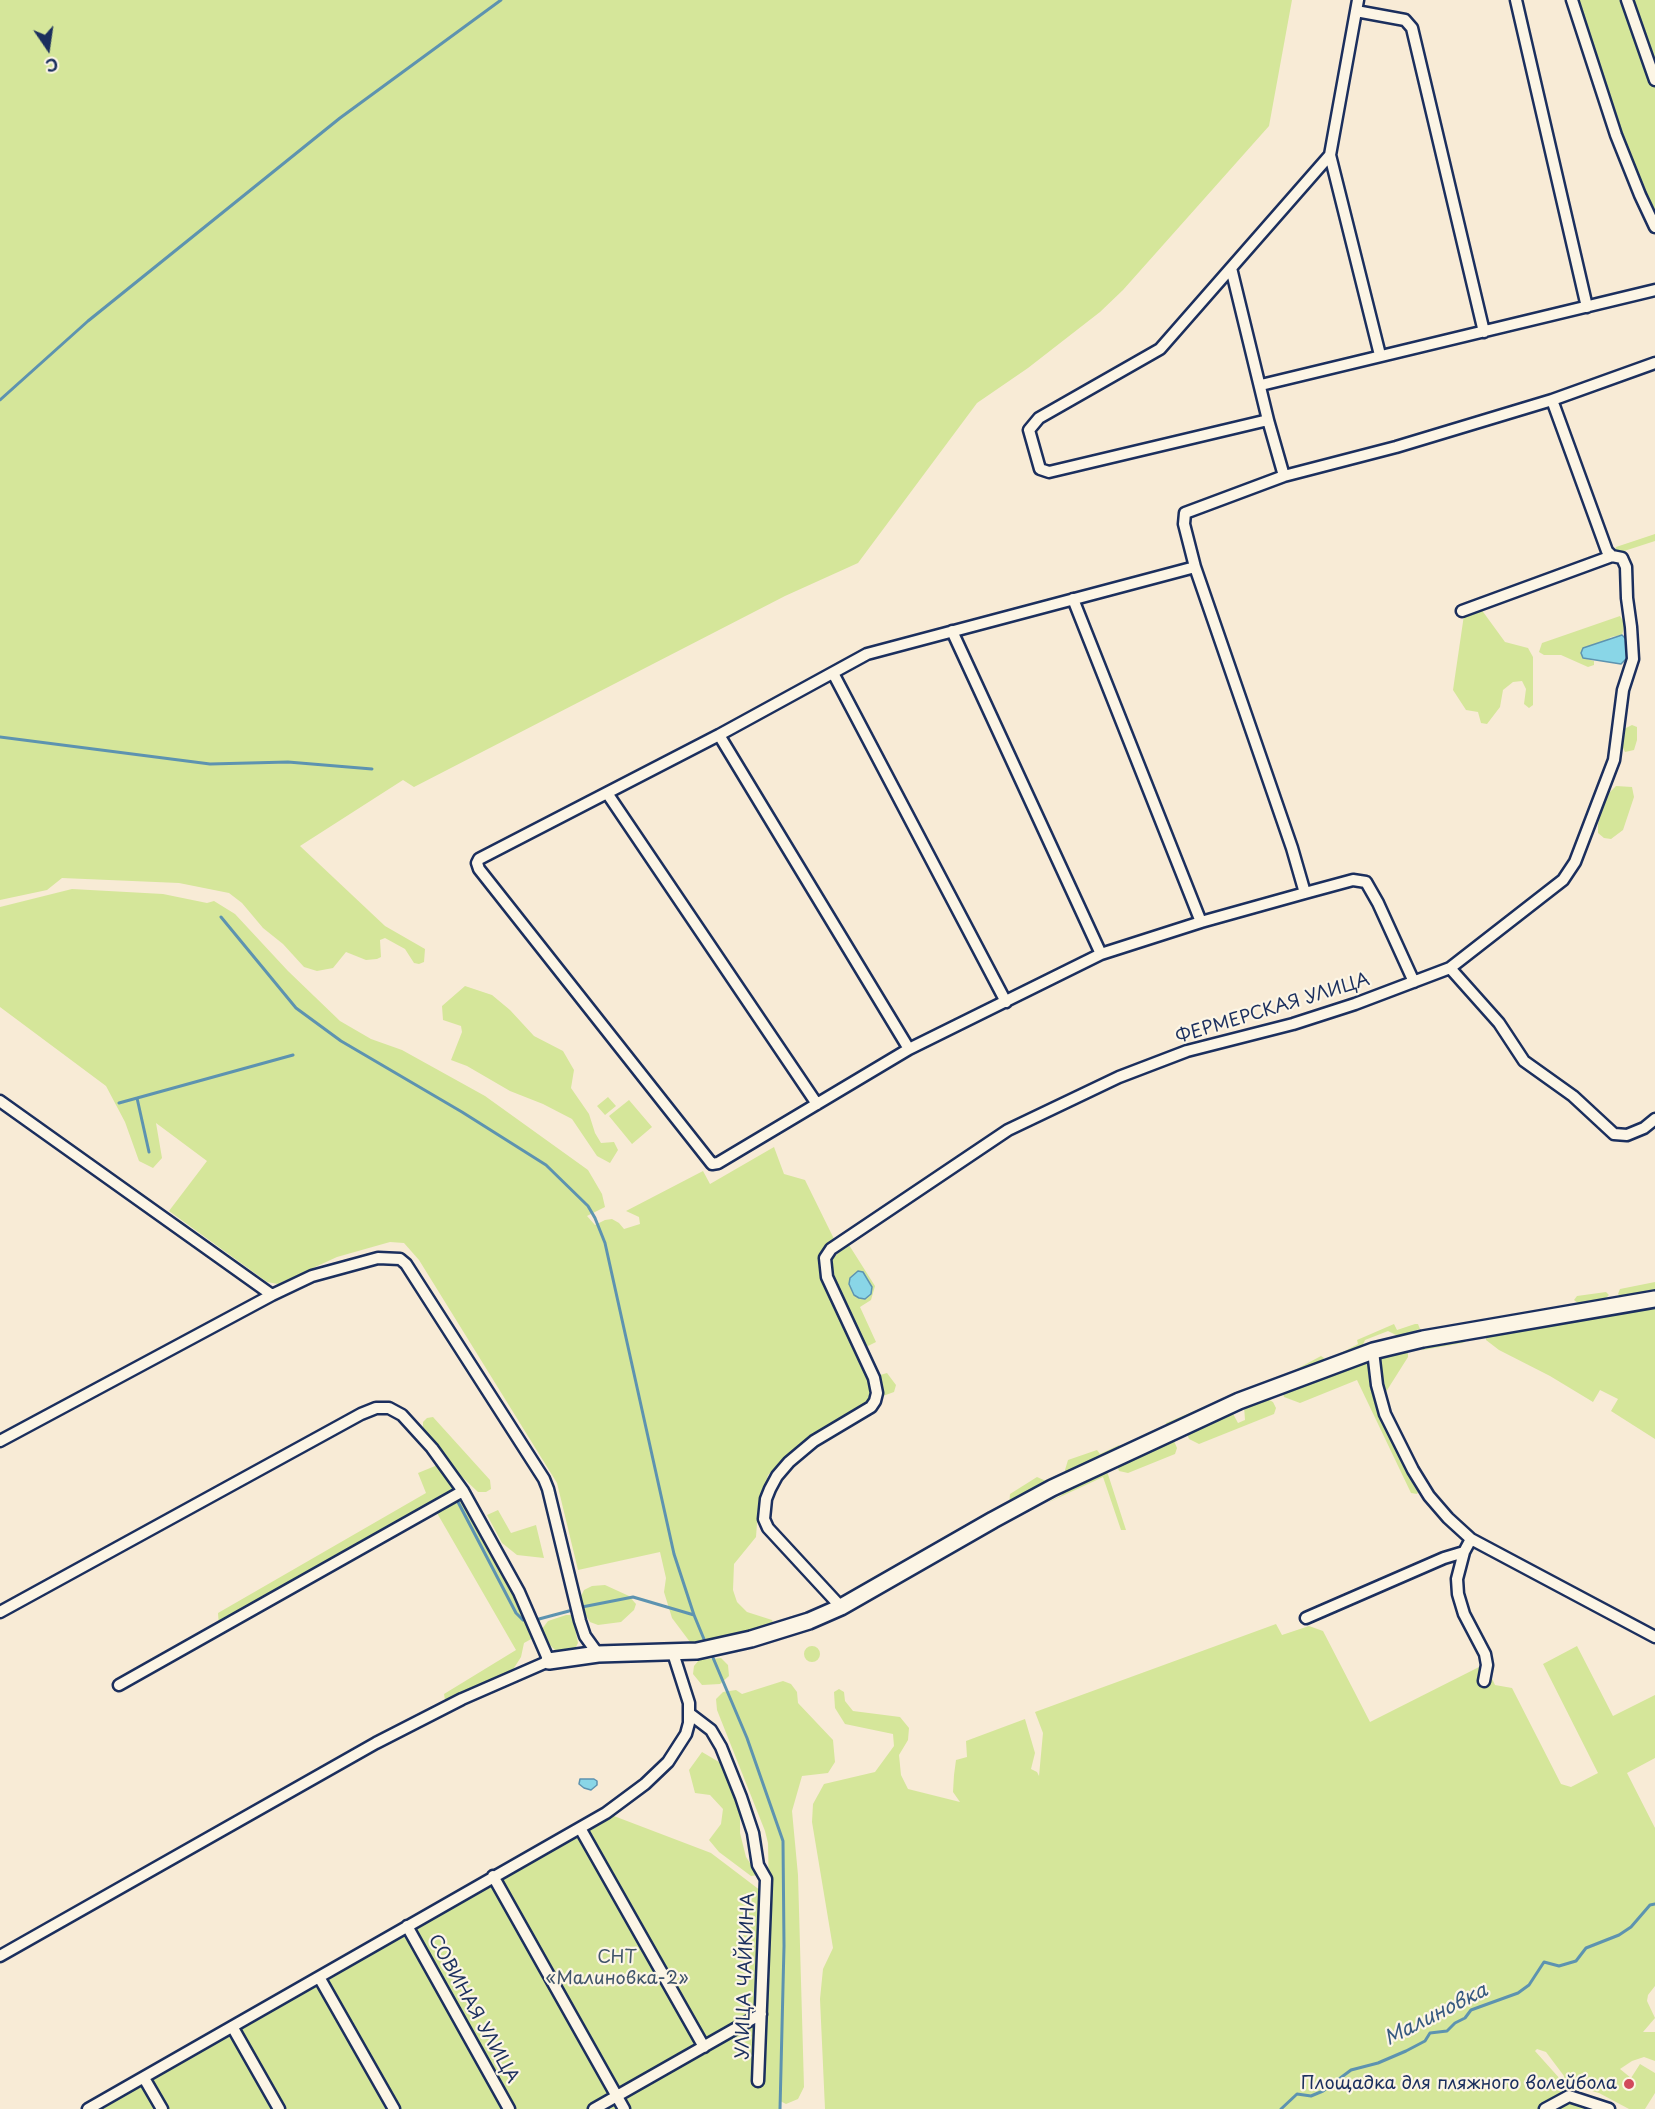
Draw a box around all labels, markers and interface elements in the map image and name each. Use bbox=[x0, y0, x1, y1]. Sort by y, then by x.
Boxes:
north arrow bbox=[18, 18, 78, 78]
text: С bbox=[43, 52, 61, 79]
street label: ФЕРМЕРСКАЯ УЛИЦА bbox=[1173, 969, 1373, 1049]
street label: УЛИЦА ЧАЙКИНА bbox=[732, 1892, 760, 2060]
street label: СОВИНАЯ УЛИЦА bbox=[423, 1931, 523, 2087]
park label: СНТ «Малиновка-2» bbox=[546, 1947, 688, 1990]
water label: Малиновка bbox=[1380, 1979, 1492, 2051]
place label: Площадка для пляжного волейбола bbox=[1301, 2073, 1617, 2095]
marker: Площадка для пляжного волейбола bbox=[1622, 2077, 1636, 2091]

